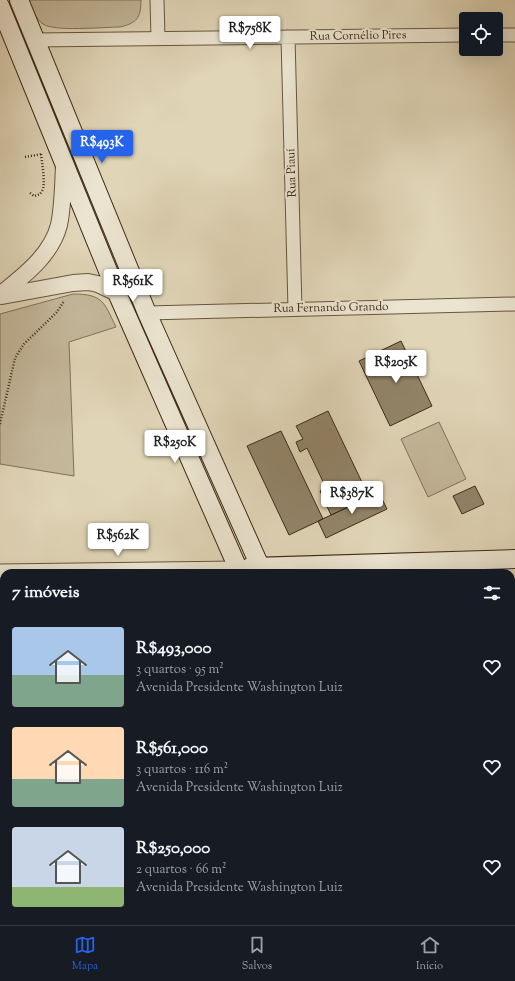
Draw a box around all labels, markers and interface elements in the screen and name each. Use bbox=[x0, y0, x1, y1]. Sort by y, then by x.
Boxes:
map controls bbox=[459, 12, 503, 56]
button: locate bbox=[459, 12, 503, 56]
pin: R$758K bbox=[217, 16, 283, 50]
text: R$758K bbox=[228, 20, 272, 38]
street label: Rua Cornélio Pires bbox=[309, 26, 407, 46]
pin: R$493K bbox=[69, 130, 135, 164]
text: R$493K bbox=[80, 134, 124, 152]
street label: Rua Piauí bbox=[282, 148, 302, 198]
pin: R$561K bbox=[100, 269, 166, 303]
text: R$561K bbox=[113, 273, 153, 291]
street label: Rua Fernando Grando bbox=[273, 298, 389, 318]
pin: R$205K bbox=[363, 350, 429, 384]
text: R$205K bbox=[374, 354, 418, 372]
pin: R$250K bbox=[142, 430, 208, 464]
text: R$250K bbox=[153, 434, 197, 452]
pin: R$387K bbox=[319, 481, 385, 515]
text: R$387K bbox=[330, 485, 374, 503]
pin: R$562K bbox=[85, 523, 151, 557]
text: R$562K bbox=[97, 527, 139, 545]
text: 7 imóveis bbox=[12, 581, 80, 605]
icon: filters bbox=[481, 582, 503, 604]
text: R$493,000 bbox=[136, 637, 212, 661]
icon: home bbox=[44, 643, 92, 691]
icon: heart bbox=[481, 656, 503, 678]
text: 3 quartos · 95 m² bbox=[136, 661, 224, 679]
text: Avenida Presidente Washington Luiz bbox=[136, 679, 343, 697]
text: R$561,000 bbox=[136, 737, 208, 761]
icon: home bbox=[44, 743, 92, 791]
icon: heart bbox=[481, 756, 503, 778]
text: 3 quartos · 116 m² bbox=[136, 761, 228, 779]
text: Avenida Presidente Washington Luiz bbox=[136, 779, 343, 797]
text: R$250,000 bbox=[136, 837, 210, 861]
icon: home bbox=[44, 843, 92, 891]
icon: heart bbox=[481, 856, 503, 878]
text: 2 quartos · 66 m² bbox=[136, 861, 226, 879]
text: Avenida Presidente Washington Luiz bbox=[136, 879, 343, 897]
tab: Mapa bbox=[72, 934, 98, 974]
tab: Salvos bbox=[242, 934, 272, 974]
tab: Início bbox=[416, 934, 443, 974]

